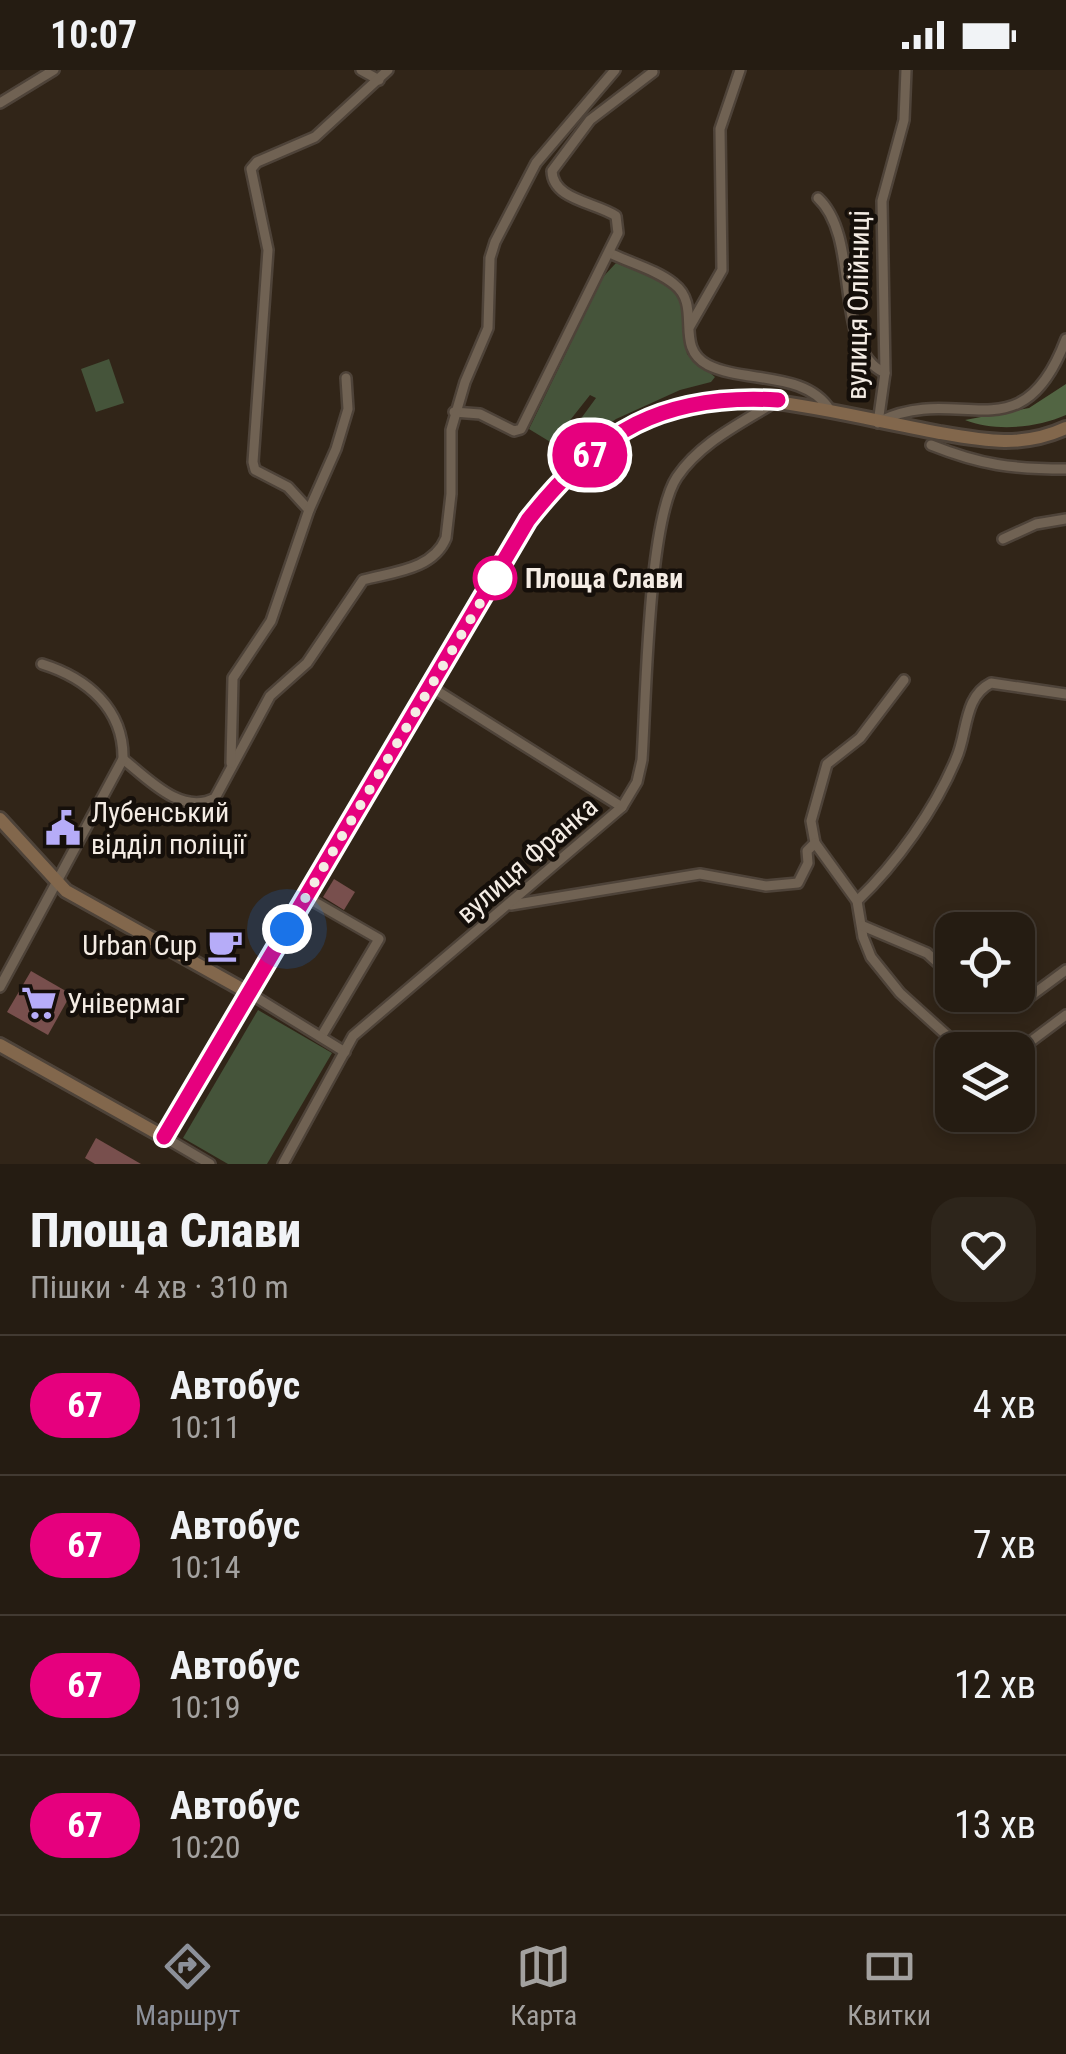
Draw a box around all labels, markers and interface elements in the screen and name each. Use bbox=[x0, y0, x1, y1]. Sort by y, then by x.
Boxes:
text: 10:07 bbox=[50, 13, 137, 57]
street label: вулиця Олійниці bbox=[840, 210, 876, 400]
line badge: 67 bbox=[545, 422, 635, 488]
text: 67 bbox=[572, 435, 608, 476]
marker: Площа Слави bbox=[474, 557, 516, 599]
place label: Площа Слави bbox=[525, 562, 683, 595]
street label: вулиця Франка bbox=[450, 790, 604, 930]
place label: Лубенський відділ поліції bbox=[91, 796, 247, 861]
public building icon: Лубенський відділ поліції bbox=[44, 809, 82, 847]
your location bbox=[262, 904, 312, 954]
map controls bbox=[935, 912, 1035, 1132]
button: locate bbox=[935, 912, 1035, 1012]
cafe icon: Urban Cup bbox=[206, 926, 244, 964]
place label: Urban Cup bbox=[82, 929, 197, 962]
supermarket icon: Універмаг bbox=[20, 984, 58, 1022]
place label: Універмаг bbox=[67, 987, 185, 1020]
button: layers bbox=[935, 1032, 1035, 1132]
button: heart bbox=[931, 1197, 1036, 1302]
text: Площа Слави bbox=[30, 1202, 301, 1259]
text: Пішки · 4 хв · 310 m bbox=[30, 1268, 289, 1306]
text: Автобус bbox=[170, 1364, 300, 1408]
text: 4 хв bbox=[973, 1383, 1036, 1427]
text: 67 bbox=[67, 1385, 103, 1426]
text: 10:11 bbox=[170, 1408, 241, 1446]
text: Автобус bbox=[170, 1504, 300, 1548]
text: 7 хв bbox=[973, 1523, 1036, 1567]
text: 67 bbox=[67, 1525, 103, 1566]
text: 10:14 bbox=[170, 1548, 241, 1586]
text: Автобус bbox=[170, 1644, 300, 1688]
text: 12 хв bbox=[954, 1663, 1036, 1707]
text: 67 bbox=[67, 1665, 103, 1706]
text: 10:19 bbox=[170, 1688, 241, 1726]
text: Автобус bbox=[170, 1784, 300, 1828]
text: 13 хв bbox=[954, 1803, 1036, 1847]
text: 67 bbox=[67, 1805, 103, 1846]
text: 10:20 bbox=[170, 1828, 241, 1866]
tab: Маршрут bbox=[135, 1939, 240, 2032]
tab: Карта bbox=[510, 1939, 577, 2032]
tab: Квитки bbox=[847, 1939, 931, 2032]

